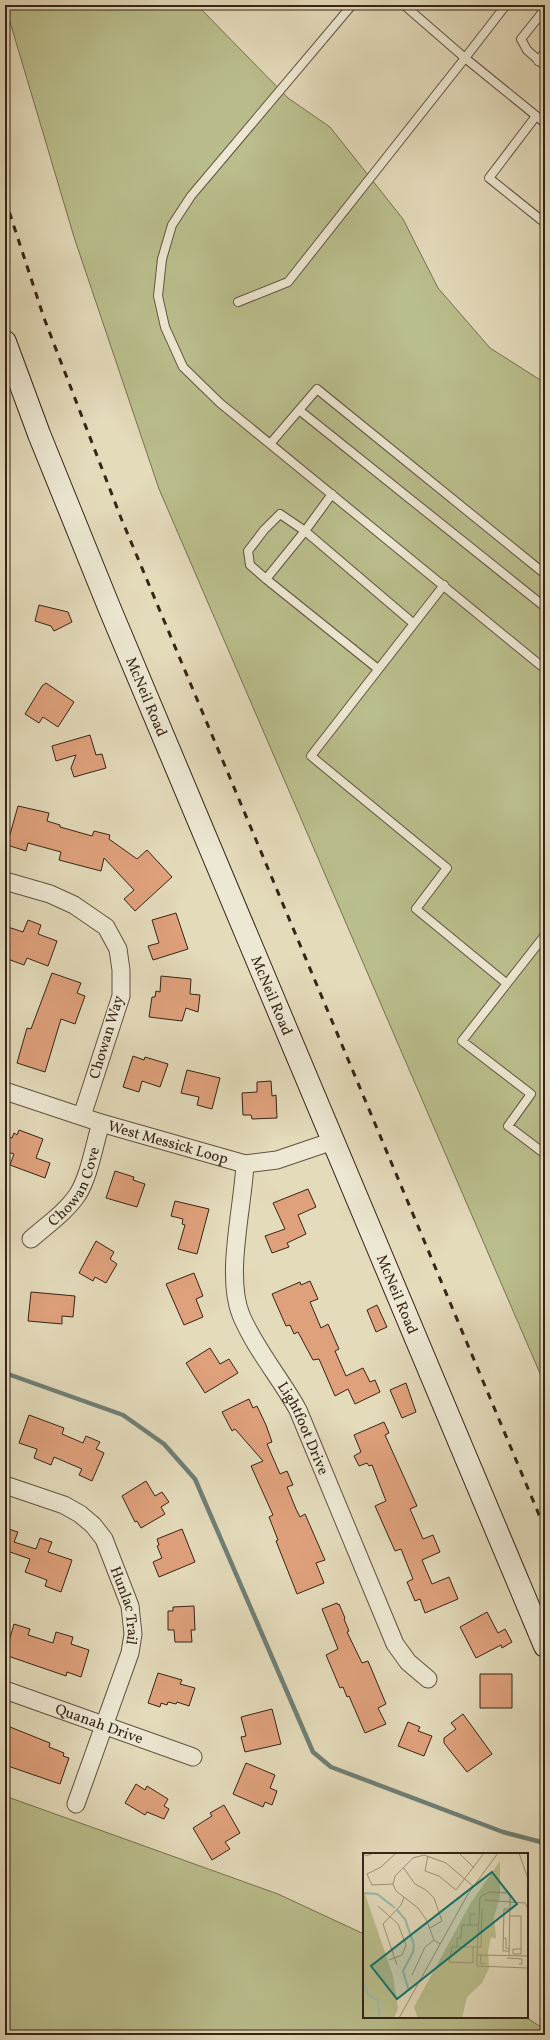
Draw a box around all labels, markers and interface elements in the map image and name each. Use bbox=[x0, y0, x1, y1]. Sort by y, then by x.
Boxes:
street label: McNeil Road bbox=[119, 654, 171, 740]
street label: McNeil Road bbox=[245, 953, 297, 1039]
street label: Chowan Way bbox=[85, 993, 130, 1082]
street label: West Messick Loop bbox=[105, 1116, 230, 1171]
street label: Chowan Cove bbox=[44, 1145, 106, 1232]
street label: McNeil Road bbox=[370, 1252, 422, 1338]
street label: Lightfoot Drive bbox=[271, 1378, 333, 1479]
street label: Hunlac Trail bbox=[104, 1564, 142, 1646]
street label: Quanah Drive bbox=[52, 1700, 146, 1750]
inset map bbox=[363, 1853, 528, 2018]

